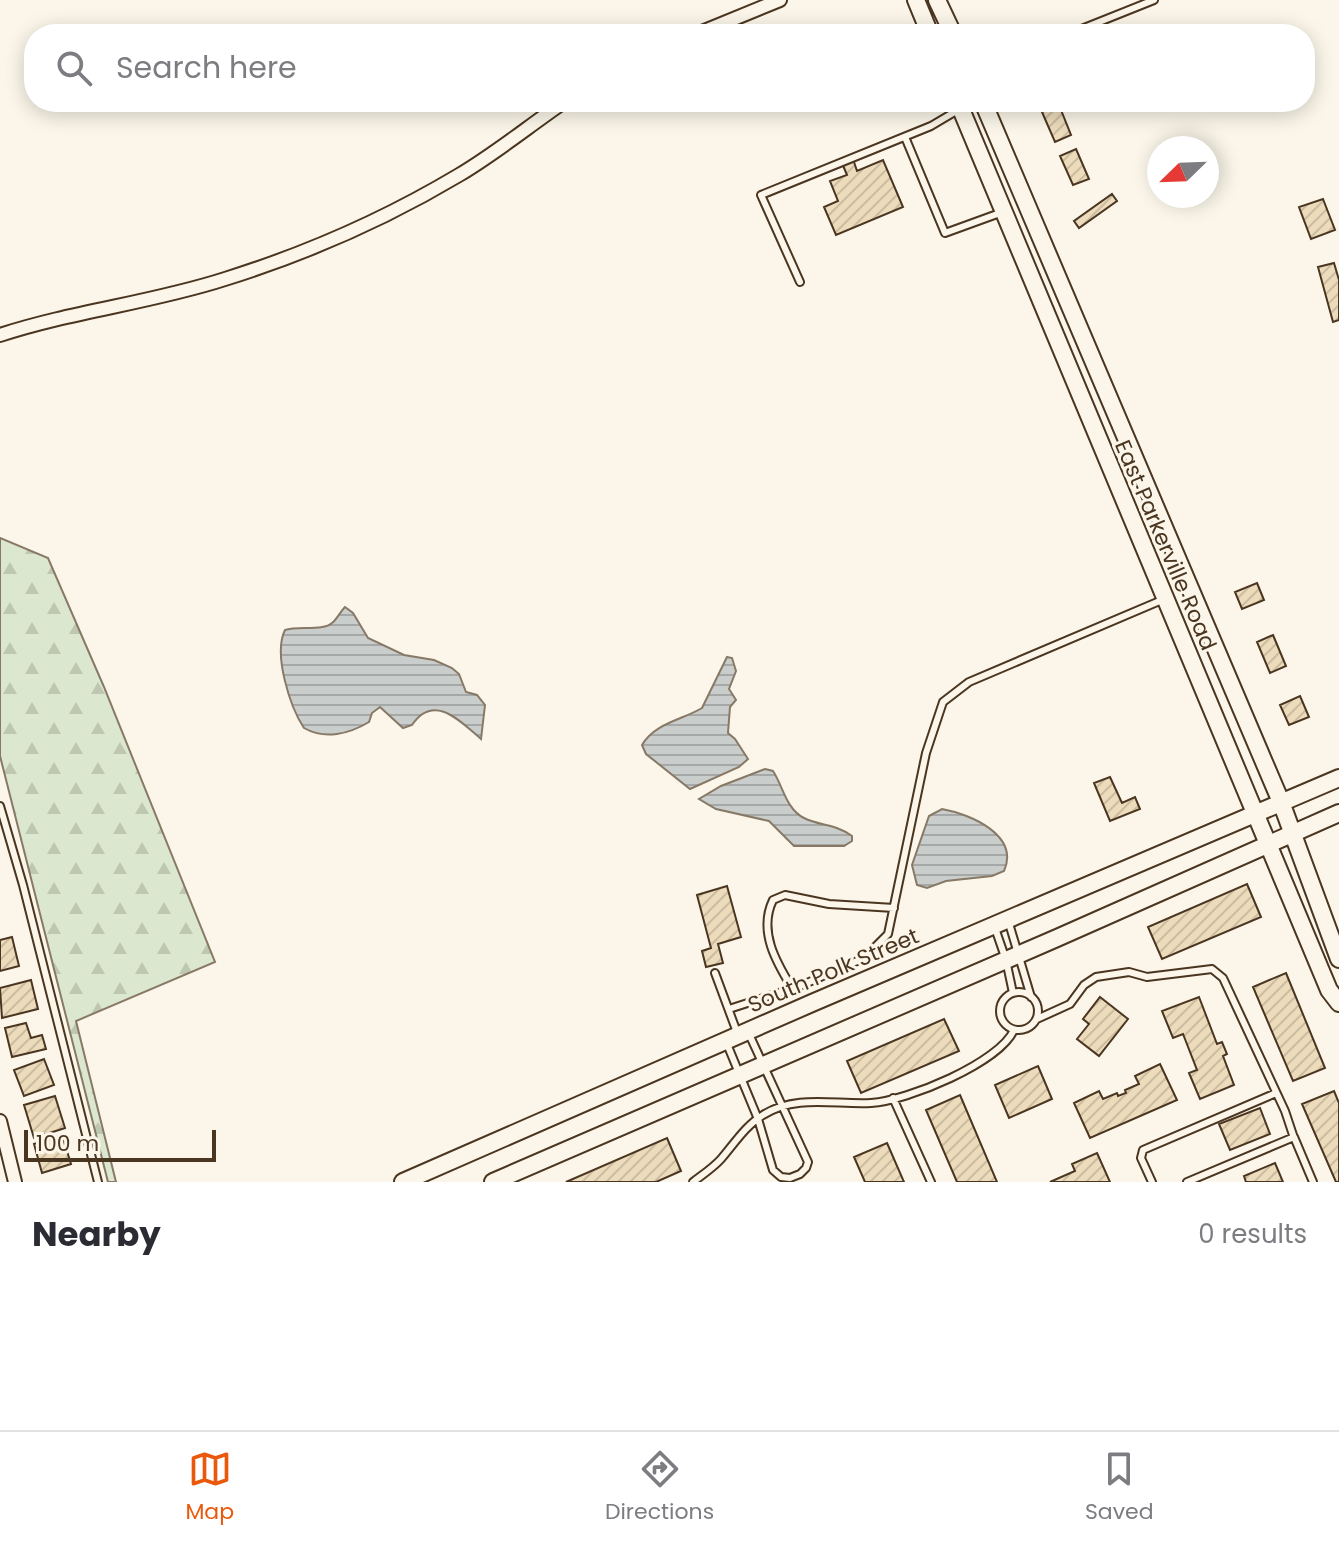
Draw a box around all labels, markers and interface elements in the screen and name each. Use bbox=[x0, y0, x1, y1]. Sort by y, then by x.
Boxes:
search box bbox=[24, 24, 1315, 112]
icon: search bbox=[52, 46, 96, 90]
text: Search here bbox=[116, 46, 297, 89]
north arrow bbox=[1147, 136, 1219, 208]
street label: East Parkerville Road bbox=[1107, 435, 1224, 655]
street label: South Polk Street bbox=[743, 920, 923, 1020]
scale bar bbox=[24, 1126, 216, 1162]
text: 100 m bbox=[36, 1128, 99, 1159]
text: Nearby bbox=[32, 1210, 161, 1258]
text: 0 results bbox=[1198, 1216, 1307, 1252]
tab: Map bbox=[185, 1447, 234, 1528]
tab: Directions bbox=[605, 1447, 714, 1528]
tab: Saved bbox=[1085, 1447, 1154, 1528]

